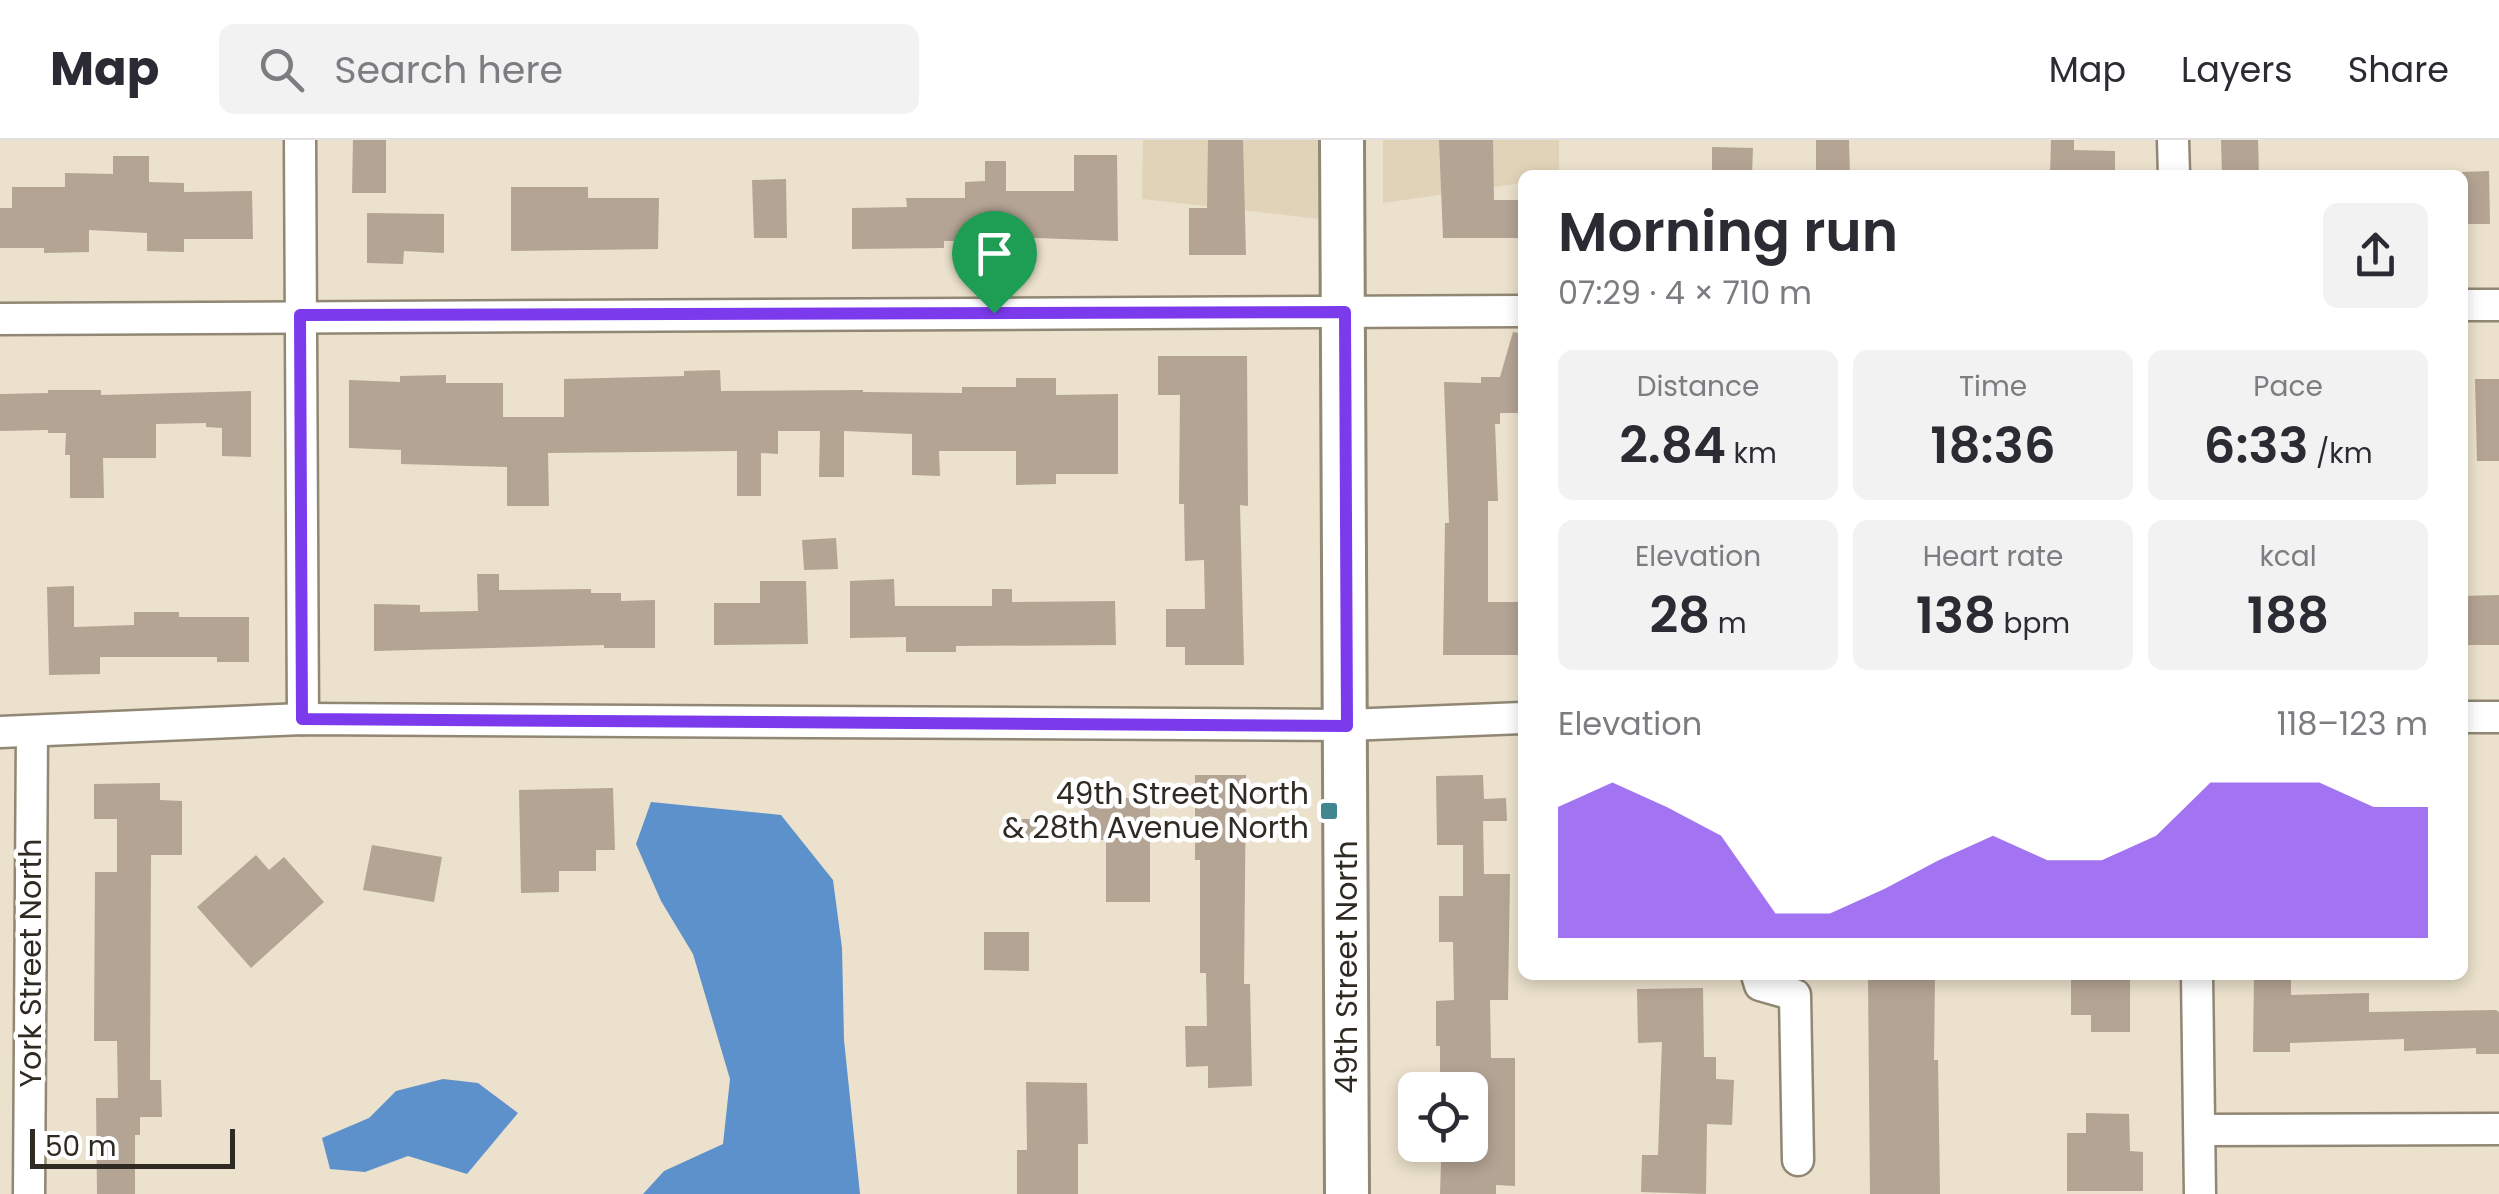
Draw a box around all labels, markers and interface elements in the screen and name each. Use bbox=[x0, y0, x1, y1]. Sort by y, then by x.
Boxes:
search box bbox=[219, 24, 919, 114]
text: Map bbox=[50, 35, 159, 102]
icon: search bbox=[254, 42, 309, 97]
text: Search here bbox=[334, 43, 563, 96]
text: Map bbox=[2049, 45, 2126, 94]
text: Layers bbox=[2181, 45, 2293, 94]
text: Share bbox=[2348, 45, 2449, 94]
text: Morning run bbox=[1558, 193, 1898, 270]
button: share bbox=[2323, 203, 2428, 308]
pin bbox=[952, 211, 1037, 314]
icon: arrive bbox=[967, 226, 1022, 281]
text: 07:29 · 4 × 710 m bbox=[1558, 270, 1812, 315]
text: Distance bbox=[1637, 367, 1759, 406]
text: Time bbox=[1959, 367, 2027, 406]
text: Pace bbox=[2253, 367, 2323, 406]
text: 2.84 bbox=[1619, 410, 1726, 481]
text: 18:36 bbox=[1930, 410, 2056, 481]
text: 6:33 bbox=[2203, 410, 2308, 481]
text: km bbox=[1726, 434, 1777, 473]
text: /km bbox=[2308, 434, 2373, 473]
text: Elevation bbox=[1635, 537, 1761, 576]
text: Heart rate bbox=[1923, 537, 2063, 576]
text: kcal bbox=[2259, 537, 2317, 576]
text: 28 bbox=[1649, 580, 1710, 651]
text: 138 bbox=[1916, 580, 1996, 651]
text: 188 bbox=[2247, 580, 2329, 651]
text: m bbox=[1710, 604, 1747, 643]
text: bpm bbox=[1996, 604, 2070, 643]
text: Elevation bbox=[1558, 701, 1702, 746]
text: 118–123 m bbox=[2277, 701, 2428, 746]
place label: 49th Street North & 28th Avenue North bbox=[1002, 772, 1309, 849]
marker: 49th Street North & 28th Avenue North bbox=[1318, 800, 1340, 822]
street label: York Street North bbox=[9, 839, 52, 1087]
street label: 49th Street North bbox=[1325, 840, 1368, 1094]
map controls bbox=[1398, 1072, 1488, 1162]
button: locate bbox=[1398, 1072, 1488, 1162]
scale bar bbox=[30, 1124, 235, 1168]
text: 50 m bbox=[45, 1127, 116, 1166]

